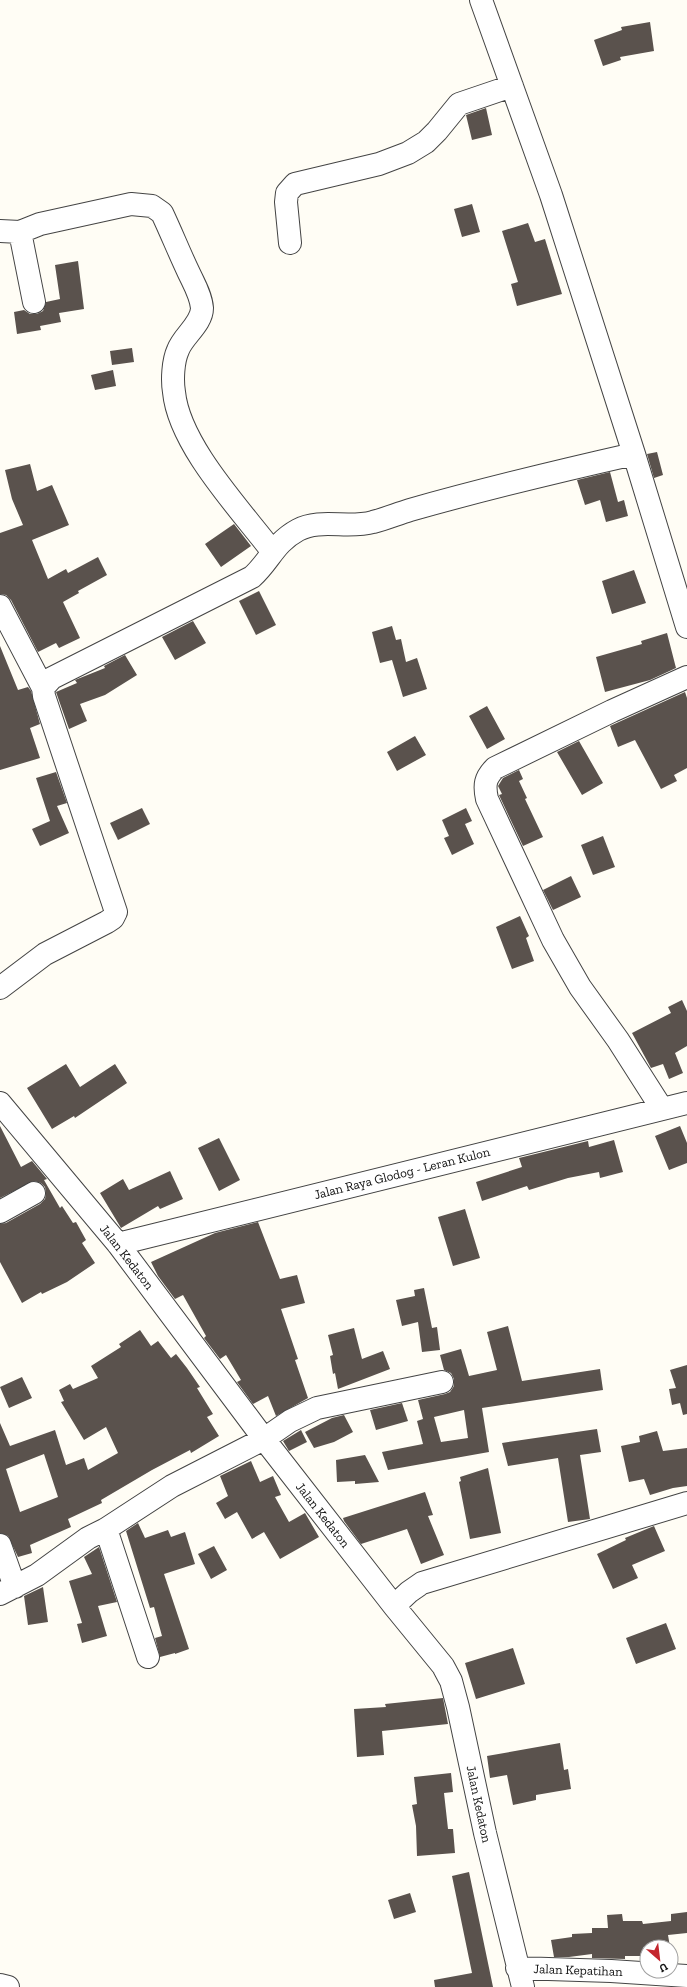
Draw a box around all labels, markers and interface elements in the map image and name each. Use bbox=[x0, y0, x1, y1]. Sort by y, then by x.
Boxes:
street label: Jalan Raya Glodog - Leran Kulon bbox=[312, 1144, 492, 1202]
street label: Jalan Kedaton bbox=[97, 1221, 157, 1293]
street label: Jalan Kedaton bbox=[293, 1479, 353, 1551]
street label: Jalan Kedaton bbox=[463, 1764, 495, 1845]
north arrow bbox=[639, 1939, 679, 1979]
text: U bbox=[657, 1960, 670, 1975]
street label: Jalan Kepatihan bbox=[533, 1961, 623, 1979]

